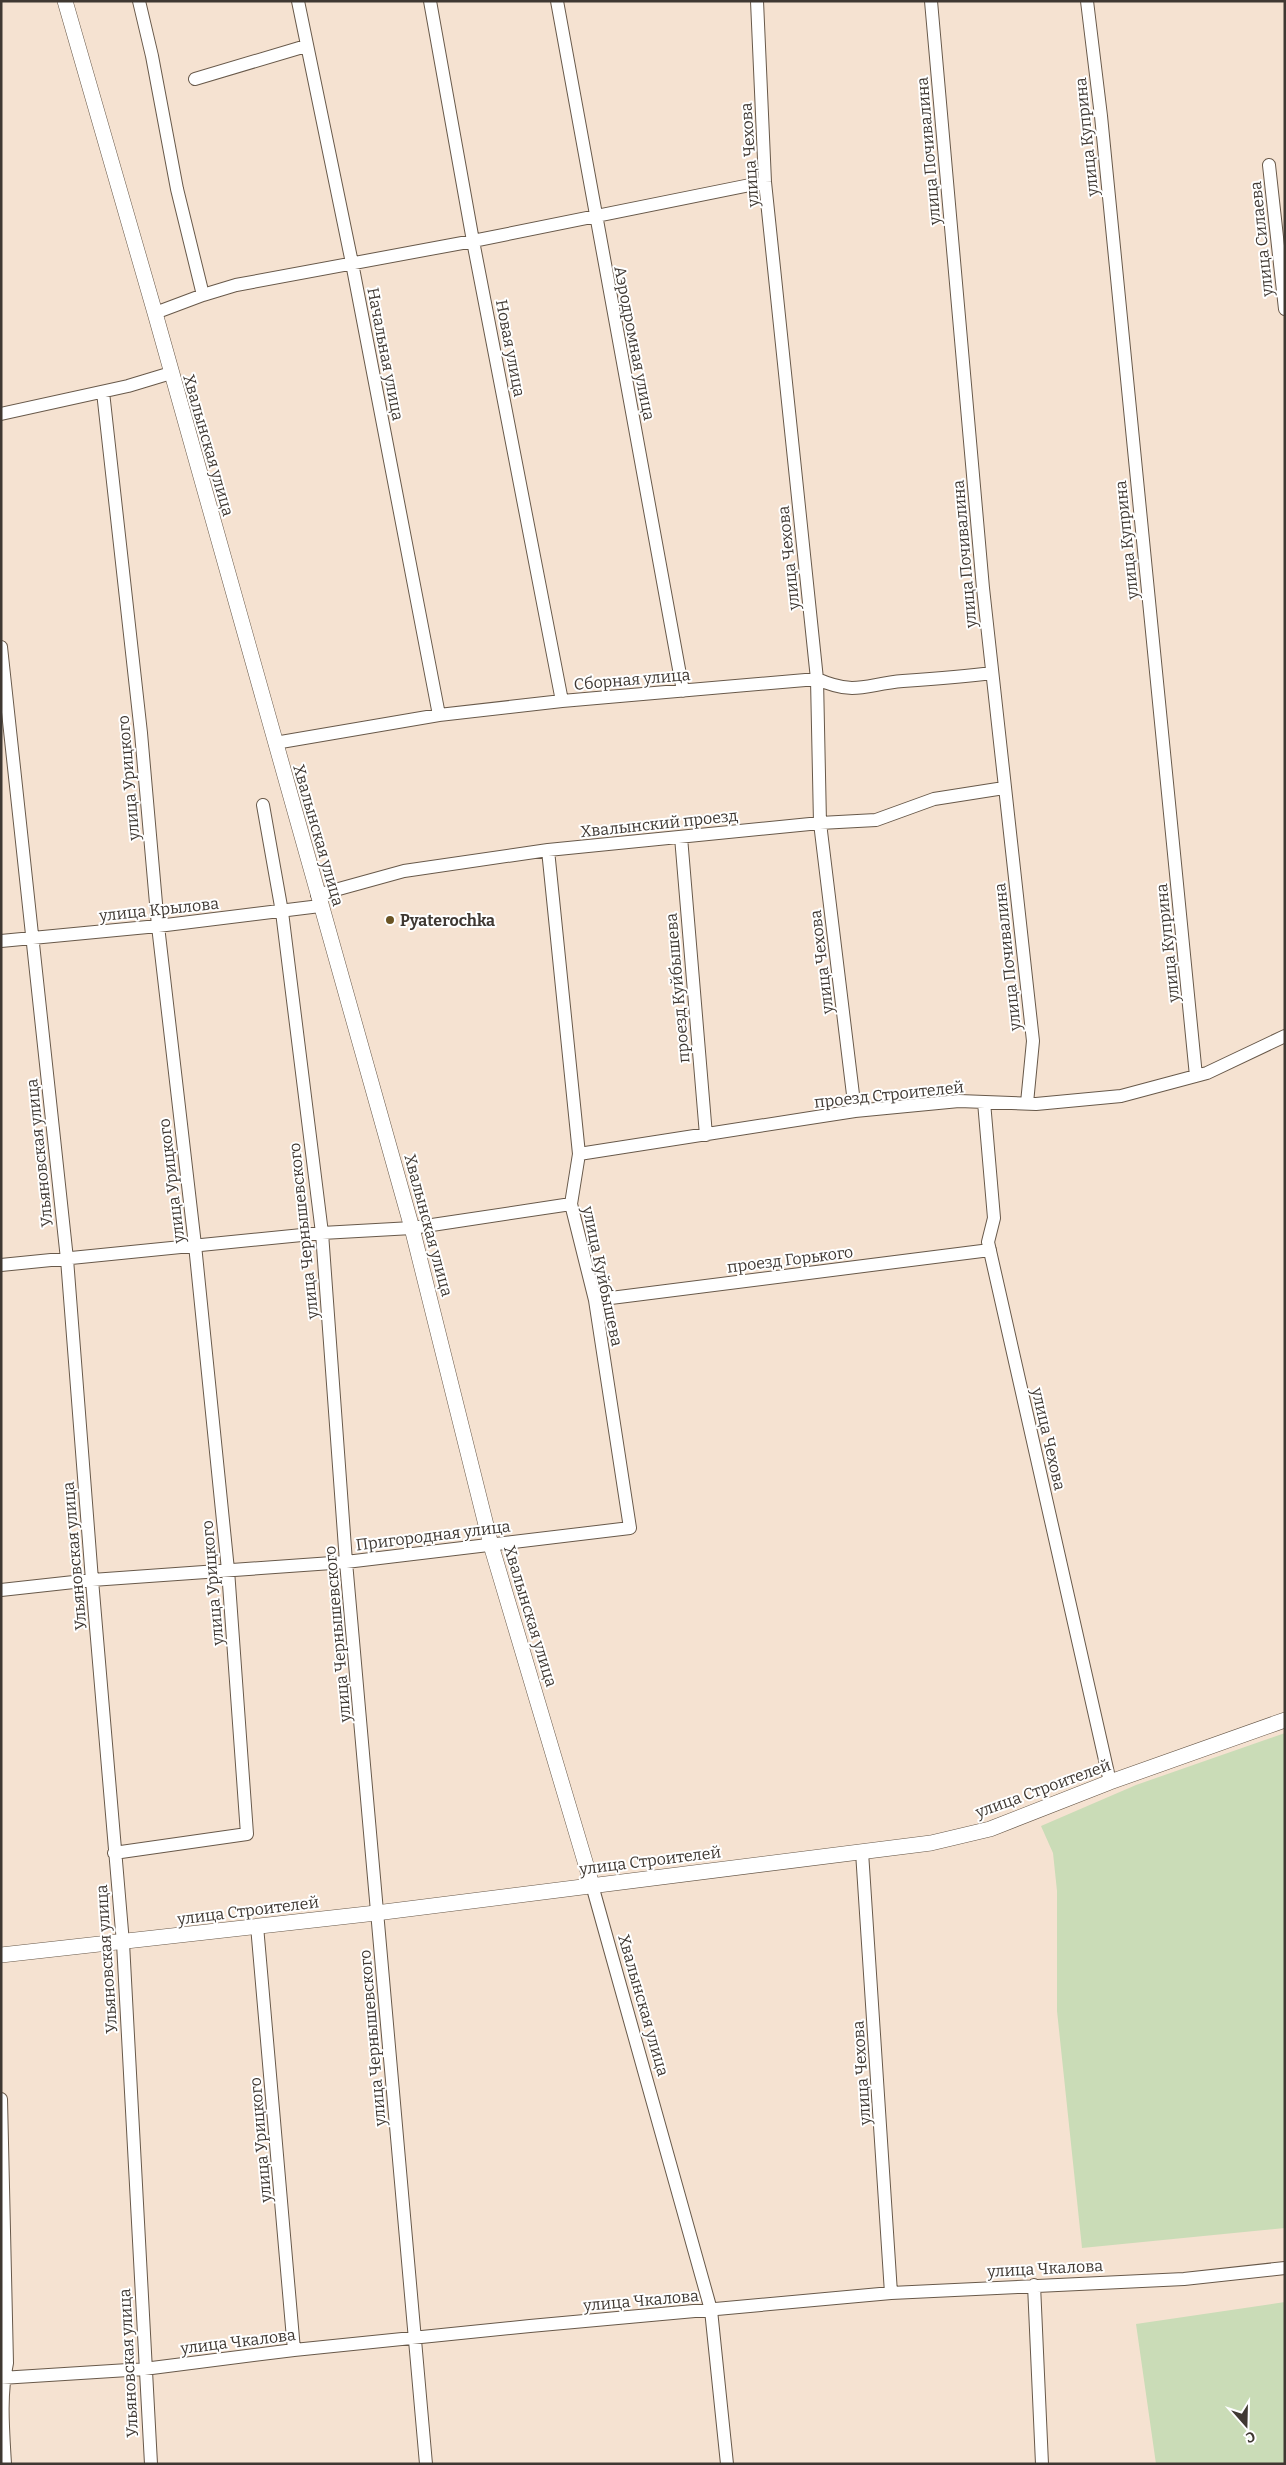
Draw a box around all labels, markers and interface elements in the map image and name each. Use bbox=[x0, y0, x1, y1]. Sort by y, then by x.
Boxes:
street label: улица Почивалина bbox=[913, 76, 945, 227]
street label: улица Куприна bbox=[1071, 76, 1102, 198]
street label: улица Чехова bbox=[736, 102, 763, 209]
street label: улица Силаева bbox=[1246, 180, 1277, 298]
street label: Аэродромная улица bbox=[610, 264, 659, 422]
street label: Начальная улица bbox=[363, 286, 408, 422]
street label: Новая улица bbox=[492, 298, 529, 399]
street label: Хвалынская улица bbox=[179, 372, 238, 518]
street label: улица Почивалина bbox=[949, 479, 981, 630]
street label: улица Куприна bbox=[1111, 479, 1142, 601]
street label: улица Чехова bbox=[774, 505, 804, 612]
street label: Сборная улица bbox=[573, 665, 691, 694]
street label: улица Урицкого bbox=[114, 715, 144, 842]
street label: Хвалынская улица bbox=[289, 762, 348, 908]
street label: Хвалынский проезд bbox=[579, 806, 739, 841]
street label: улица Почивалина bbox=[990, 882, 1025, 1033]
street label: улица Куприна bbox=[1152, 882, 1183, 1004]
street label: улица Крылова bbox=[97, 894, 220, 925]
street label: улица Чехова bbox=[806, 909, 837, 1016]
place label: Pyaterochka bbox=[400, 911, 495, 930]
street label: проезд Куйбышева bbox=[661, 912, 694, 1064]
marker: Pyaterochka bbox=[384, 914, 396, 926]
street label: проезд Строителей bbox=[813, 1077, 965, 1112]
street label: Ульяновская улица bbox=[22, 1078, 57, 1228]
street label: улица Урицкого bbox=[154, 1117, 189, 1245]
street label: улица Чернышевского bbox=[285, 1142, 322, 1321]
street label: Хвалынская улица bbox=[400, 1152, 457, 1299]
street label: улица Куйбышева bbox=[578, 1203, 627, 1348]
street label: проезд Горького bbox=[726, 1242, 854, 1277]
street label: улица Чехова bbox=[1027, 1385, 1070, 1492]
street label: Ульяновская улица bbox=[59, 1481, 90, 1631]
street label: Пригородная улица bbox=[355, 1517, 512, 1554]
street label: улица Урицкого bbox=[198, 1520, 228, 1647]
street label: Хвалынская улица bbox=[500, 1543, 561, 1689]
street label: улица Чернышевского bbox=[320, 1545, 355, 1724]
street label: улица Строителей bbox=[972, 1755, 1113, 1822]
street label: улица Строителей bbox=[577, 1842, 722, 1879]
street label: Ульяновская улица bbox=[92, 1884, 121, 2034]
street label: улица Строителей bbox=[175, 1892, 320, 1929]
street label: Хвалынская улица bbox=[614, 1932, 673, 2078]
street label: улица Чернышевского bbox=[355, 1949, 390, 2128]
street label: улица Чехова bbox=[848, 2020, 875, 2127]
street label: улица Урицкого bbox=[246, 2077, 276, 2204]
street label: улица Чкалова bbox=[986, 2256, 1104, 2281]
street label: улица Чкалова bbox=[581, 2286, 700, 2315]
street label: Ульяновская улица bbox=[115, 2288, 142, 2438]
street label: улица Чкалова bbox=[178, 2325, 297, 2358]
north arrow bbox=[1221, 2400, 1271, 2450]
text: С bbox=[1243, 2427, 1257, 2446]

